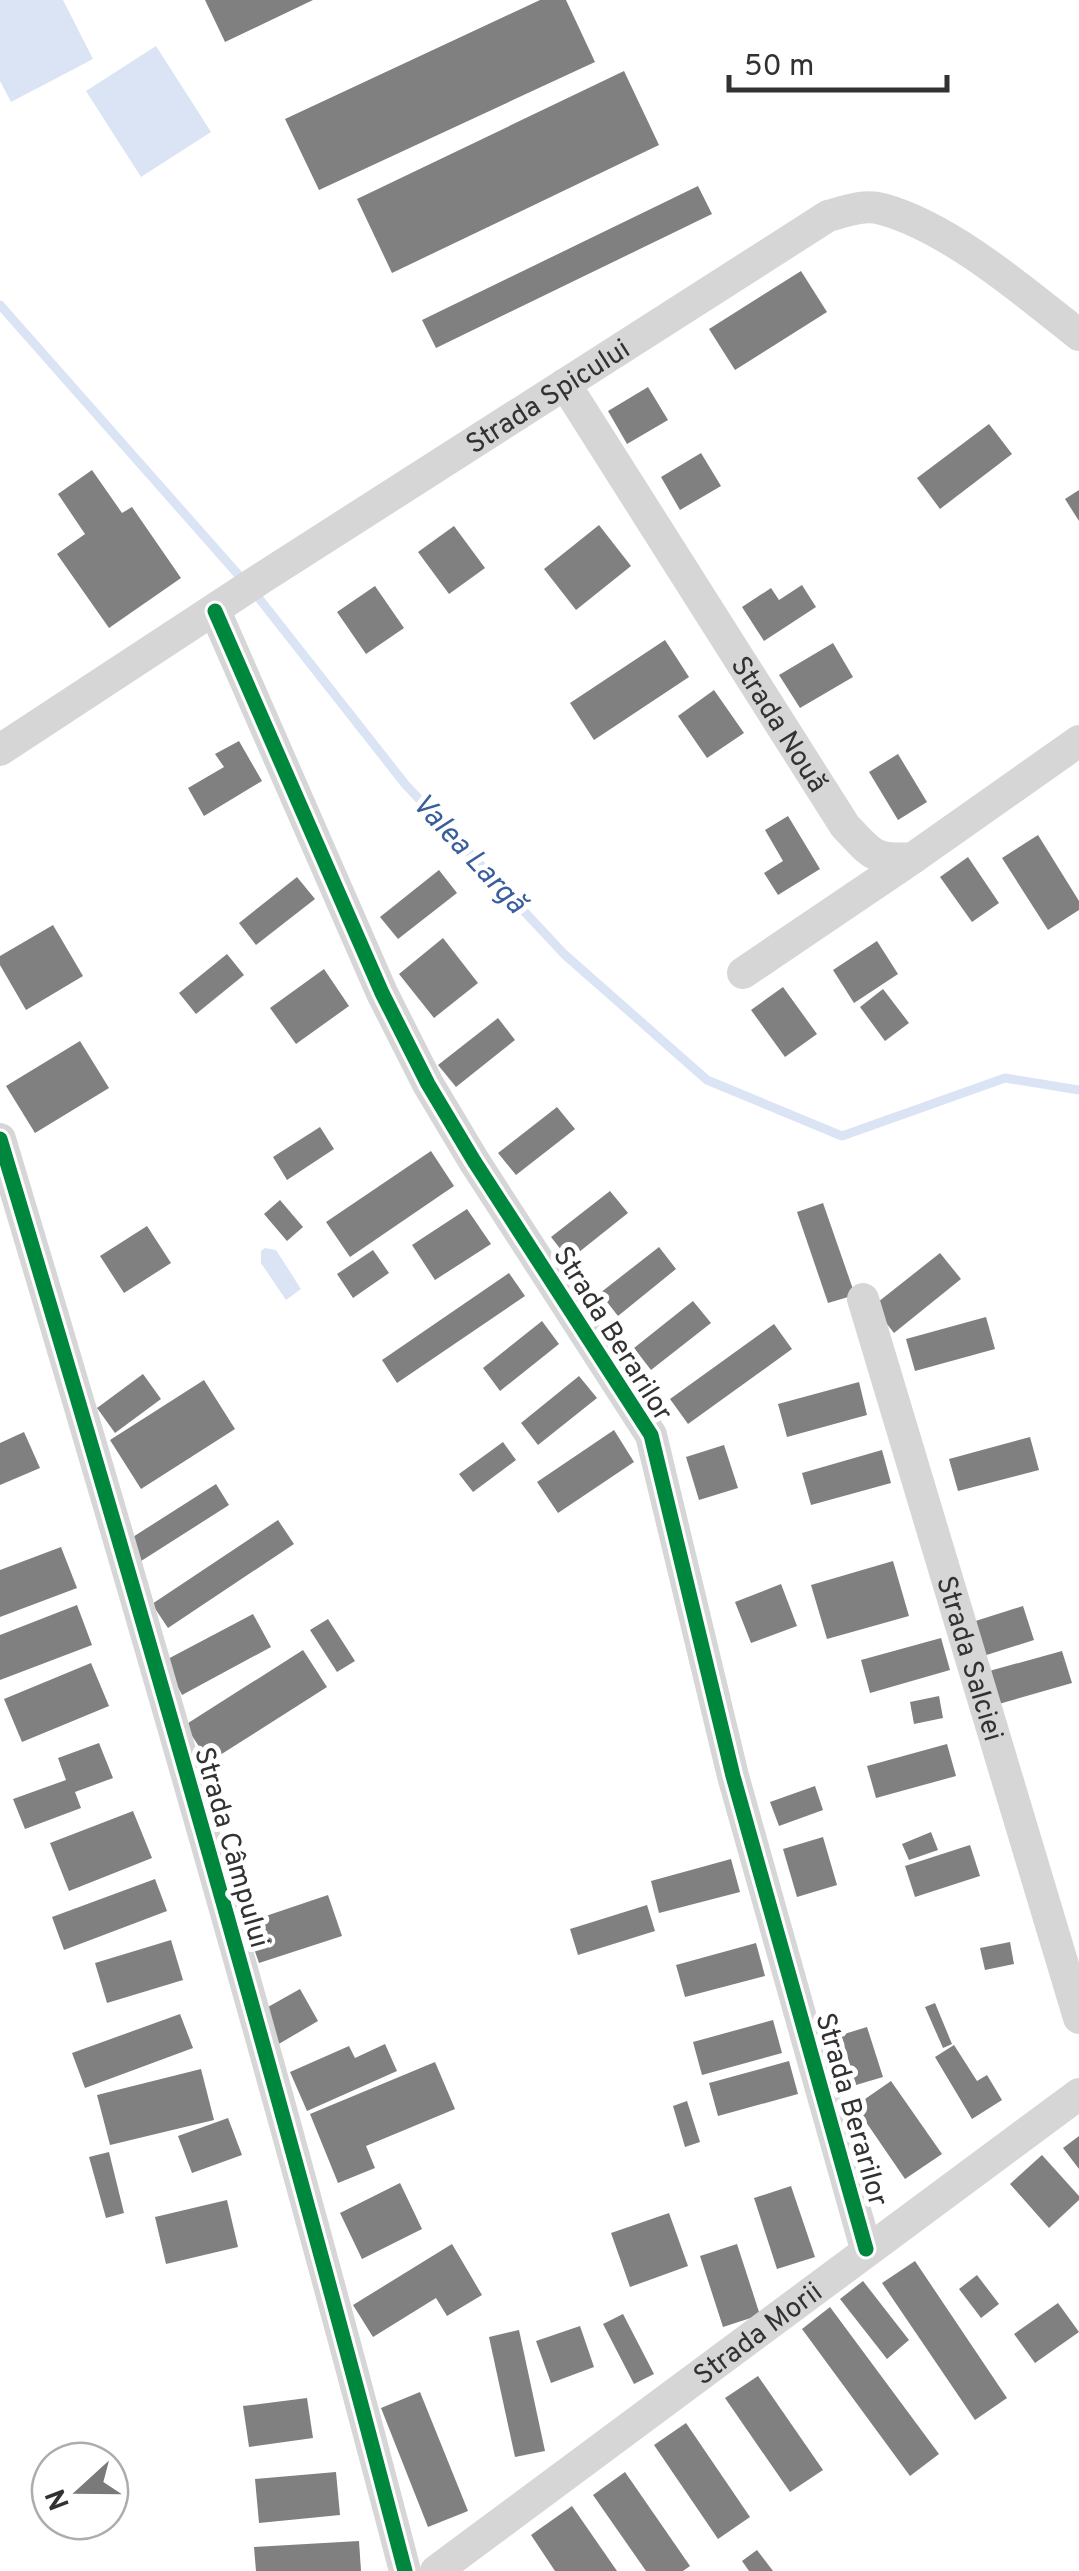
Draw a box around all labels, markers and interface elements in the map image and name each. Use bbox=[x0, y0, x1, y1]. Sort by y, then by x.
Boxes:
scale bar bbox=[729, 30, 946, 92]
text: 50 m bbox=[744, 49, 814, 86]
street label: Strada Spicului bbox=[460, 332, 638, 464]
street label: Strada Nouă bbox=[721, 650, 834, 800]
water label: Valea Largă bbox=[403, 787, 534, 924]
street label: Strada Berarilor bbox=[543, 1240, 680, 1429]
street label: Strada Salciei bbox=[926, 1572, 1010, 1746]
street label: Strada Câmpului bbox=[184, 1743, 276, 1952]
street label: Strada Berarilor bbox=[805, 2009, 895, 2211]
street label: Strada Morii bbox=[687, 2275, 831, 2395]
north arrow bbox=[30, 2441, 130, 2541]
text: N bbox=[39, 2483, 80, 2515]

